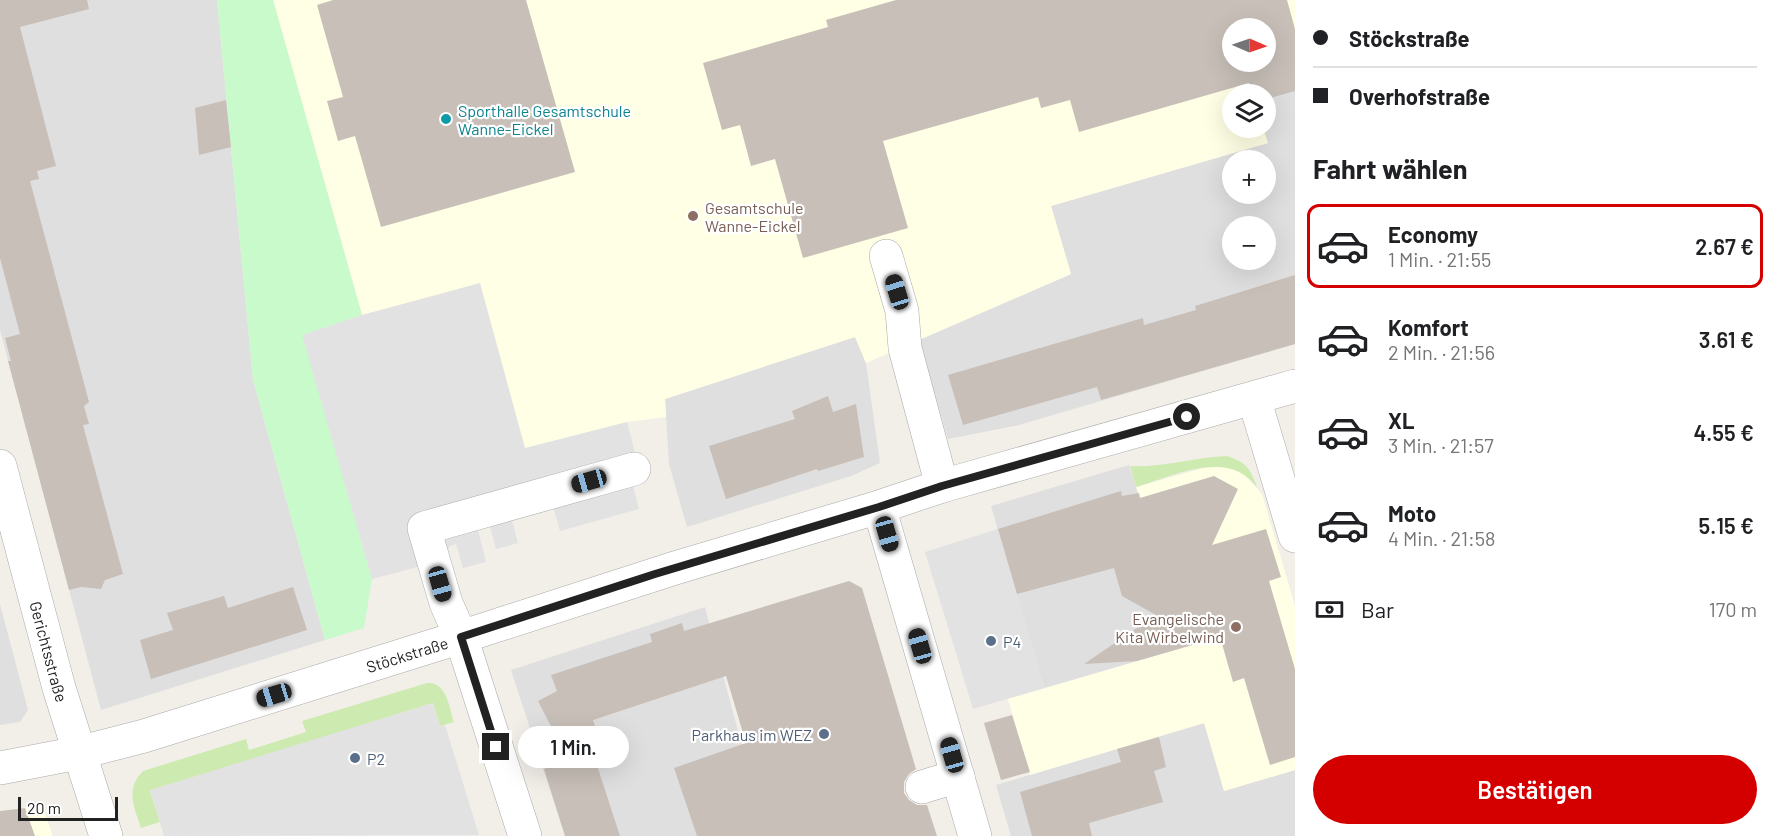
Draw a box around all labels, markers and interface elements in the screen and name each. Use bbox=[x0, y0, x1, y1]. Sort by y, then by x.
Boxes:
north arrow bbox=[1222, 18, 1276, 72]
map controls bbox=[1222, 18, 1276, 270]
text: Stöckstraße bbox=[1349, 25, 1470, 51]
text: Overhofstraße bbox=[1349, 83, 1490, 109]
button: layers bbox=[1222, 84, 1276, 138]
place label: Sporthalle Gesamtschule Wanne-Eickel bbox=[458, 101, 631, 138]
marker: Sporthalle Gesamtschule Wanne-Eickel bbox=[439, 112, 453, 126]
button: + bbox=[1222, 150, 1276, 204]
text: Fahrt wählen bbox=[1313, 152, 1468, 184]
place label: Gesamtschule Wanne-Eickel bbox=[705, 198, 804, 235]
marker: Gesamtschule Wanne-Eickel bbox=[686, 209, 700, 223]
button: − bbox=[1222, 216, 1276, 270]
icon: car bbox=[1316, 219, 1370, 273]
text: Economy bbox=[1388, 221, 1478, 247]
text: 2.67 € bbox=[1695, 233, 1754, 259]
text: 1 Min. · 21:55 bbox=[1388, 247, 1491, 271]
car bbox=[883, 272, 911, 312]
icon: car bbox=[1316, 312, 1370, 366]
text: Komfort bbox=[1388, 314, 1469, 340]
text: 3.61 € bbox=[1699, 326, 1754, 352]
text: 2 Min. · 21:56 bbox=[1388, 340, 1495, 364]
route start bbox=[1173, 403, 1200, 430]
icon: car bbox=[1316, 405, 1370, 459]
text: XL bbox=[1388, 407, 1414, 433]
text: 4.55 € bbox=[1693, 419, 1754, 445]
text: 3 Min. · 21:57 bbox=[1388, 433, 1494, 457]
car bbox=[569, 467, 609, 495]
icon: car bbox=[1316, 498, 1370, 552]
text: Moto bbox=[1388, 500, 1436, 526]
text: 5.15 € bbox=[1699, 512, 1754, 538]
car bbox=[873, 514, 901, 554]
text: 4 Min. · 21:58 bbox=[1388, 526, 1495, 550]
car bbox=[426, 564, 454, 604]
icon: cash bbox=[1313, 593, 1346, 626]
text: Bar bbox=[1361, 596, 1394, 622]
text: 170 m bbox=[1709, 597, 1757, 621]
street label: Gerichtsstraße bbox=[27, 599, 72, 704]
place label: Evangelische Kita Wirbelwind bbox=[1115, 609, 1224, 646]
marker: Evangelische Kita Wirbelwind bbox=[1229, 620, 1243, 634]
car bbox=[906, 626, 934, 666]
street label: Stöckstraße bbox=[364, 632, 450, 676]
place label: P4 bbox=[1003, 632, 1021, 651]
marker: P4 bbox=[984, 634, 998, 648]
car bbox=[254, 681, 294, 709]
place label: Parkhaus im WEZ bbox=[691, 725, 812, 744]
callout: 1 Min. bbox=[517, 726, 628, 768]
marker: Parkhaus im WEZ bbox=[817, 727, 831, 741]
route end bbox=[482, 733, 509, 760]
text: 1 Min. bbox=[550, 735, 597, 759]
car bbox=[938, 735, 966, 775]
place label: P2 bbox=[367, 749, 385, 768]
marker: P2 bbox=[348, 751, 362, 765]
button: Bestätigen bbox=[1313, 755, 1757, 824]
scale bar bbox=[18, 794, 118, 822]
text: 20 m bbox=[27, 798, 61, 817]

